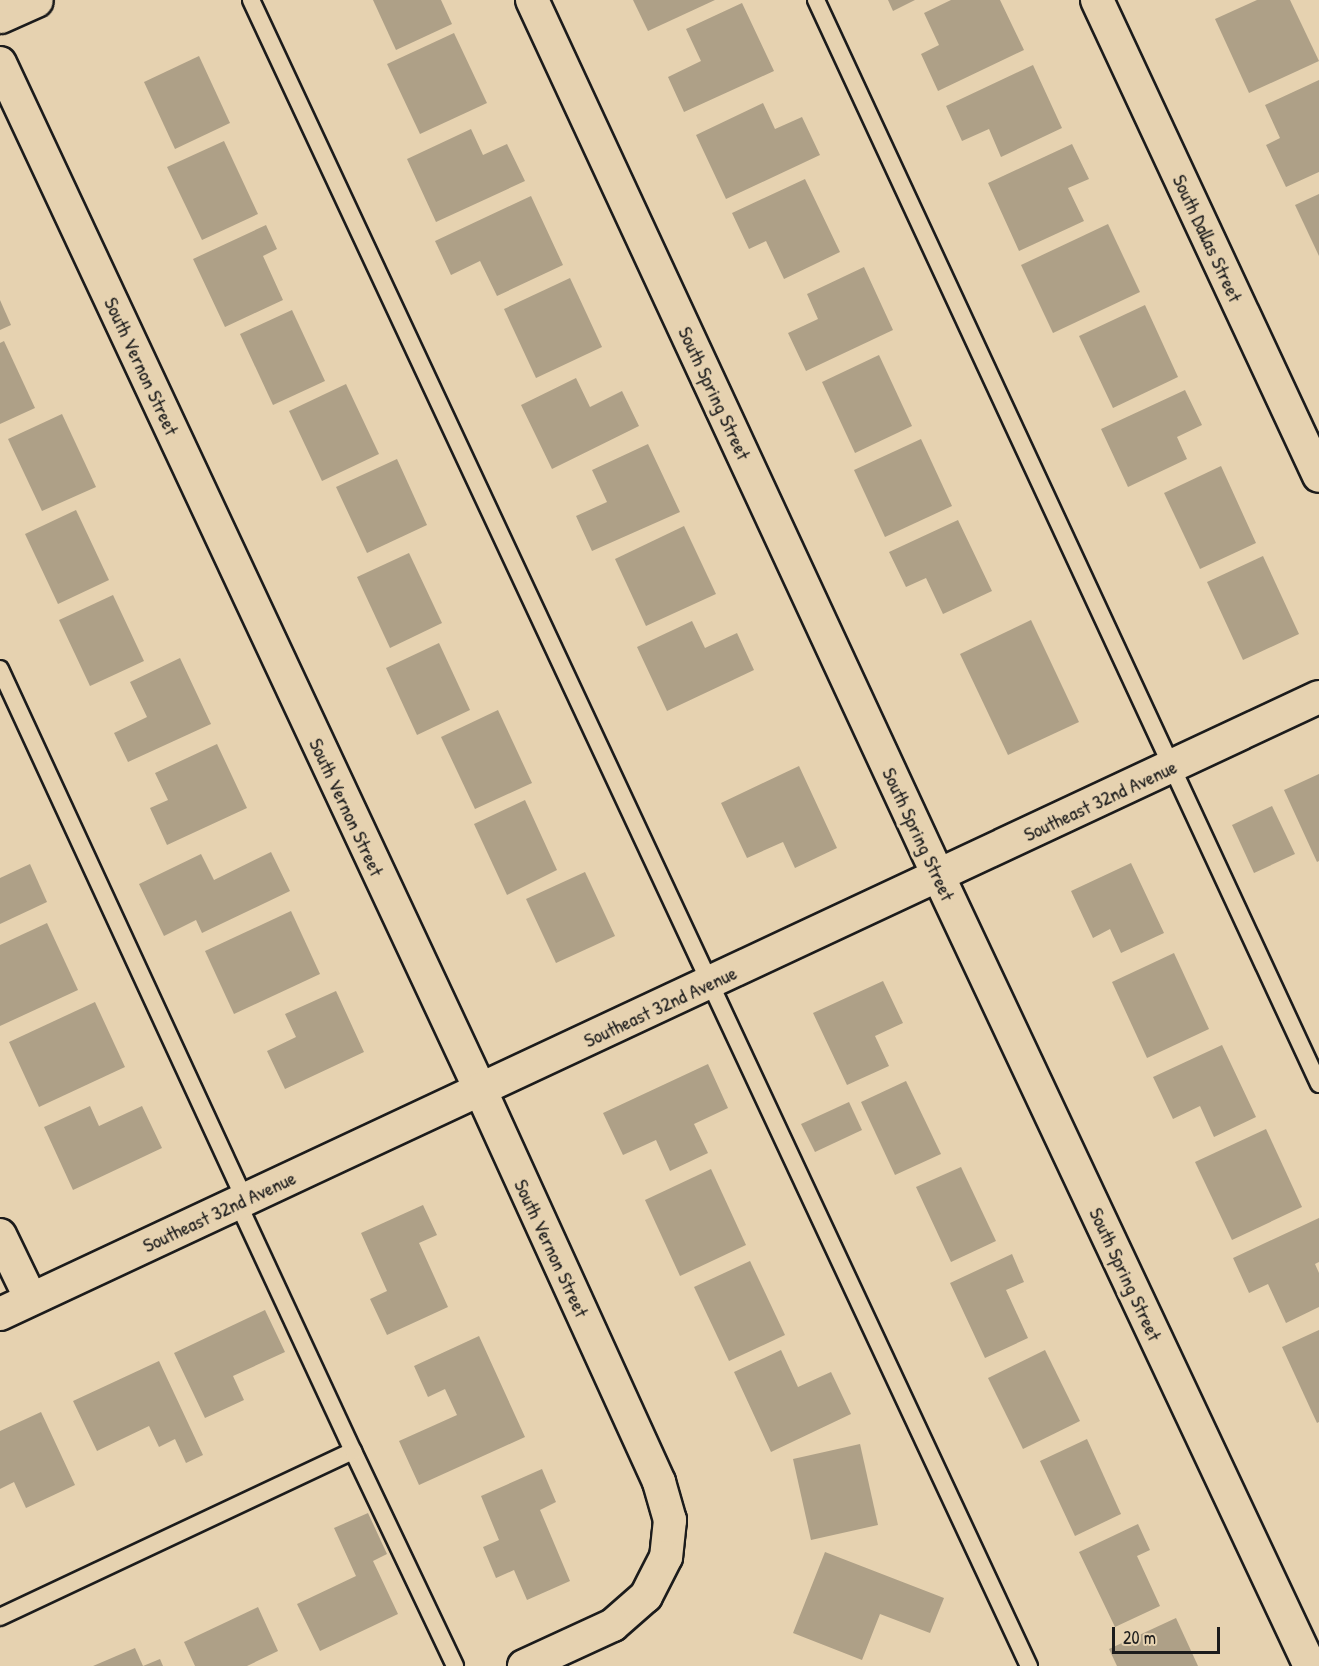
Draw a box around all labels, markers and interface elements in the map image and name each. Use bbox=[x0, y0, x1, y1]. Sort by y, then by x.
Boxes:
street label: South Dallas Street bbox=[1168, 170, 1248, 306]
street label: South Vernon Street bbox=[100, 293, 184, 439]
street label: South Spring Street bbox=[674, 323, 756, 463]
street label: South Vernon Street bbox=[305, 734, 389, 880]
street label: Southeast 32nd Avenue bbox=[1020, 754, 1180, 846]
street label: South Spring Street bbox=[878, 764, 960, 904]
street label: Southeast 32nd Avenue bbox=[580, 960, 740, 1052]
street label: Southeast 32nd Avenue bbox=[139, 1165, 299, 1257]
street label: South Vernon Street bbox=[510, 1175, 594, 1321]
street label: South Spring Street bbox=[1085, 1204, 1167, 1344]
scale bar bbox=[1115, 1615, 1223, 1653]
text: 20 m bbox=[1123, 1625, 1156, 1650]

